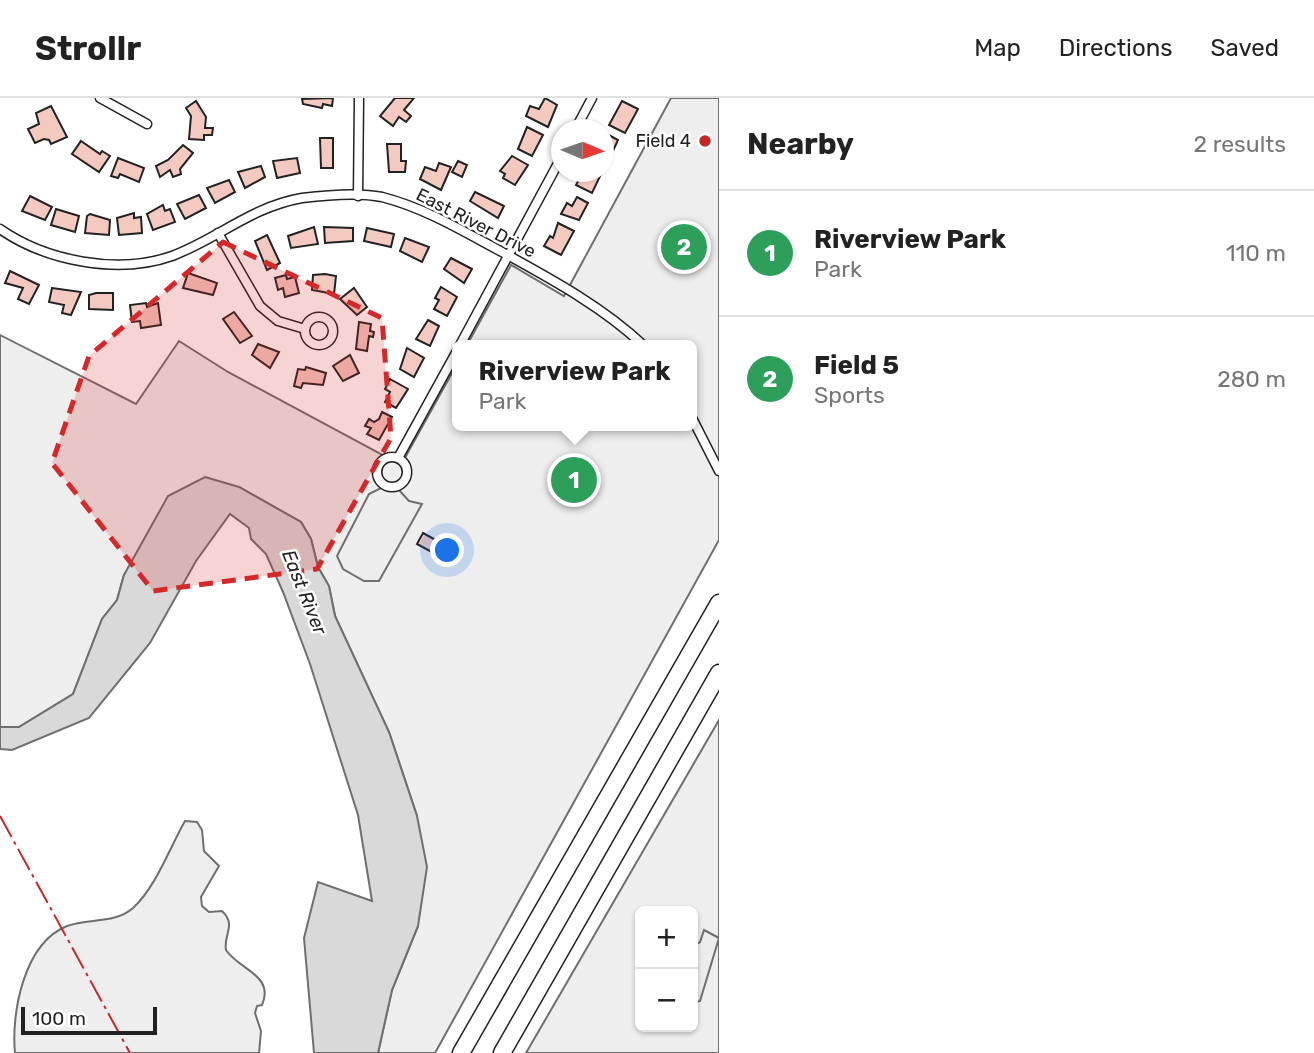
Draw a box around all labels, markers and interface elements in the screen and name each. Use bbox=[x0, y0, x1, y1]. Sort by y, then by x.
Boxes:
text: Strollr bbox=[35, 29, 141, 68]
text: Map bbox=[974, 34, 1021, 62]
text: Directions bbox=[1059, 34, 1172, 62]
text: Saved bbox=[1210, 34, 1279, 62]
north arrow bbox=[551, 119, 614, 182]
text: Nearby bbox=[747, 126, 854, 162]
place label: Field 4 bbox=[635, 130, 691, 152]
text: 2 results bbox=[1194, 130, 1286, 158]
marker: Field 4 bbox=[697, 133, 713, 149]
street label: East River Drive bbox=[412, 183, 540, 263]
pin: 2 bbox=[661, 221, 707, 273]
text: Riverview Park bbox=[814, 224, 1006, 255]
text: 1 bbox=[764, 239, 776, 267]
text: 110 m bbox=[1226, 239, 1286, 267]
text: Park bbox=[814, 255, 862, 283]
popup bbox=[452, 340, 697, 431]
text: Field 5 bbox=[814, 350, 899, 381]
text: Riverview Park bbox=[479, 356, 670, 387]
text: 2 bbox=[763, 365, 777, 393]
text: 280 m bbox=[1217, 365, 1286, 393]
text: Sports bbox=[814, 381, 885, 409]
text: Park bbox=[479, 387, 526, 415]
pin: 1 bbox=[551, 454, 597, 506]
your location bbox=[430, 533, 464, 567]
water label: East River bbox=[277, 546, 332, 639]
map controls bbox=[635, 906, 698, 1032]
button: + bbox=[635, 906, 698, 969]
button: − bbox=[635, 969, 698, 1032]
scale bar bbox=[21, 1004, 158, 1036]
text: 100 m bbox=[32, 1007, 86, 1030]

